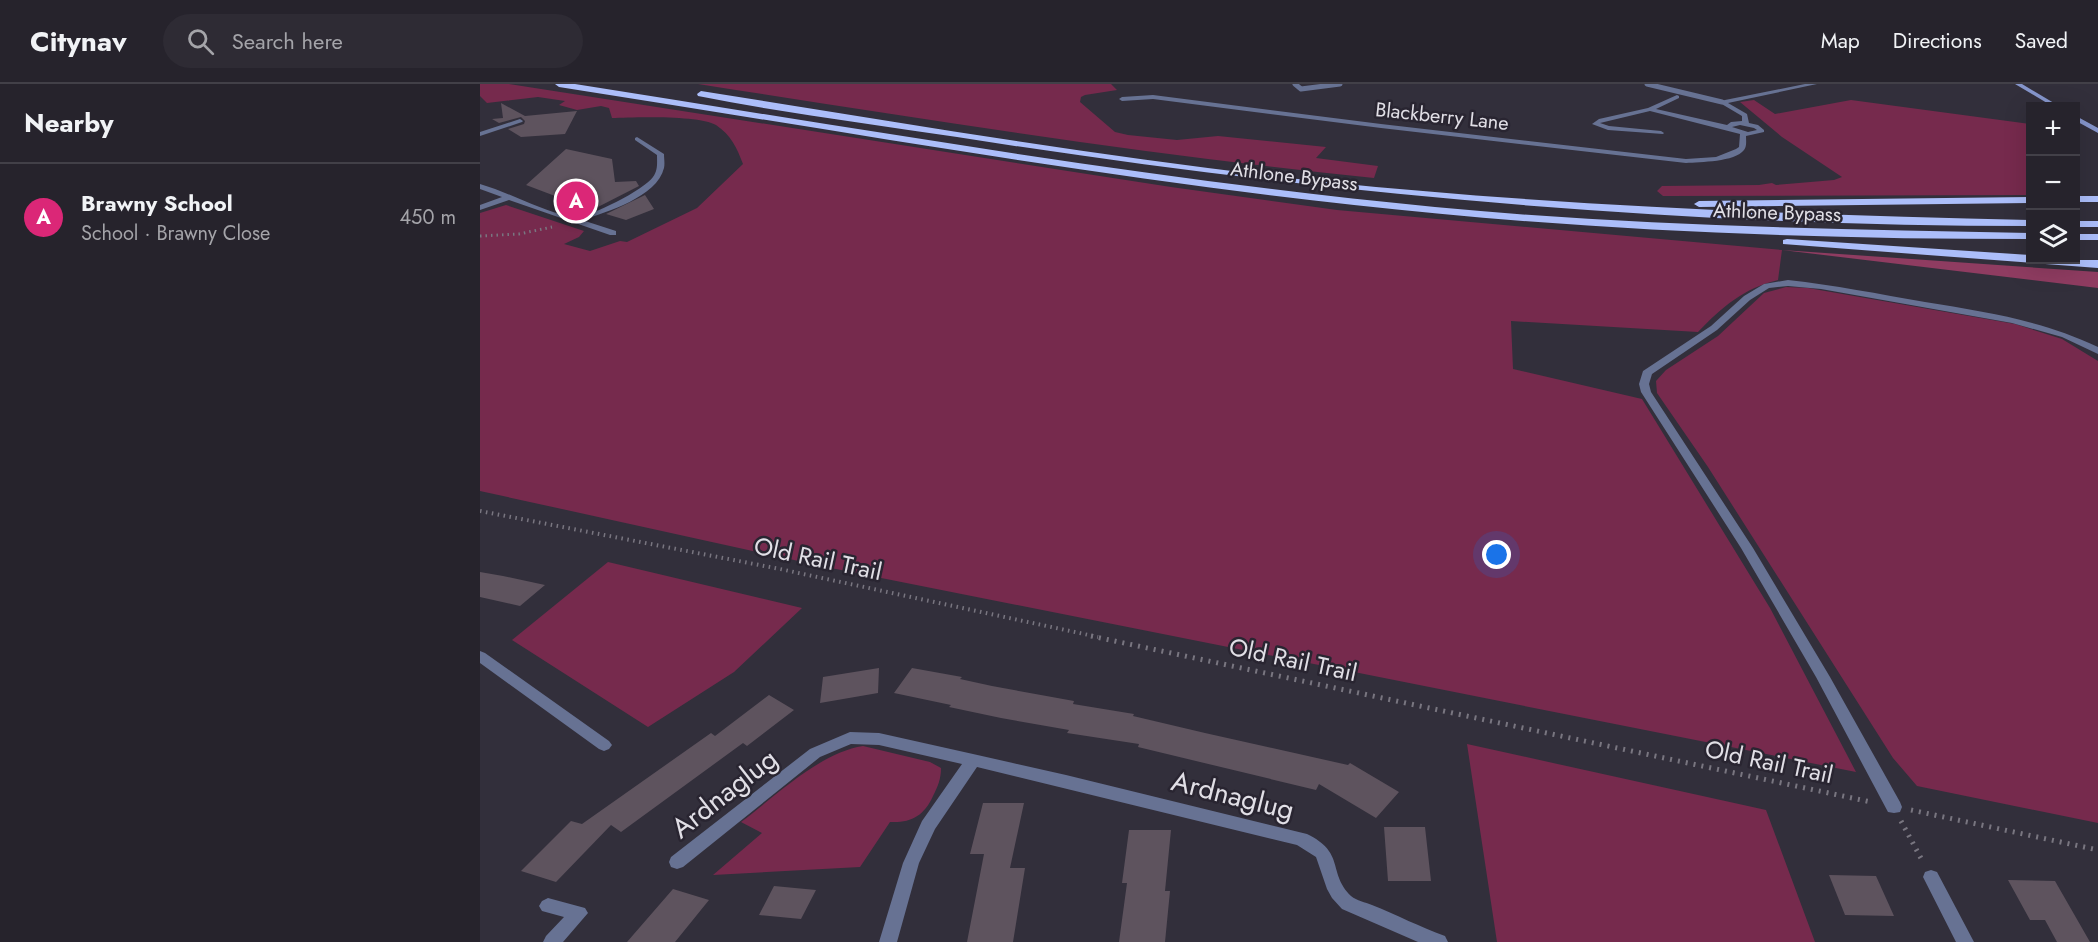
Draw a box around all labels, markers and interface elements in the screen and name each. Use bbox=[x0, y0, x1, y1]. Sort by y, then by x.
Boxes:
search box bbox=[163, 14, 583, 68]
text: Citynav bbox=[30, 21, 127, 62]
icon: search bbox=[184, 25, 217, 58]
text: Search here bbox=[232, 25, 343, 57]
text: Map bbox=[1821, 26, 1860, 56]
text: Directions bbox=[1893, 26, 1982, 56]
text: Saved bbox=[2015, 26, 2068, 56]
street label: Blackberry Lane bbox=[1374, 95, 1510, 138]
map controls bbox=[2026, 102, 2080, 264]
button: + bbox=[2026, 102, 2080, 156]
text: Nearby bbox=[24, 104, 113, 142]
street label: Athlone Bypass bbox=[1229, 154, 1359, 199]
button: − bbox=[2026, 156, 2080, 210]
pin: A bbox=[556, 178, 596, 224]
text: Brawny School bbox=[81, 187, 233, 219]
street label: Athlone Bypass bbox=[1713, 196, 1841, 229]
text: A bbox=[36, 203, 51, 232]
text: 450 m bbox=[399, 203, 456, 232]
button: layers bbox=[2026, 210, 2080, 264]
text: School · Brawny Close bbox=[81, 219, 270, 248]
street label: Old Rail Trail bbox=[751, 528, 885, 589]
your location bbox=[1482, 540, 1511, 569]
street label: Old Rail Trail bbox=[1226, 629, 1360, 690]
street label: Old Rail Trail bbox=[1702, 731, 1836, 792]
street label: Ardnaglug bbox=[662, 739, 786, 848]
street label: Ardnaglug bbox=[1167, 760, 1299, 831]

